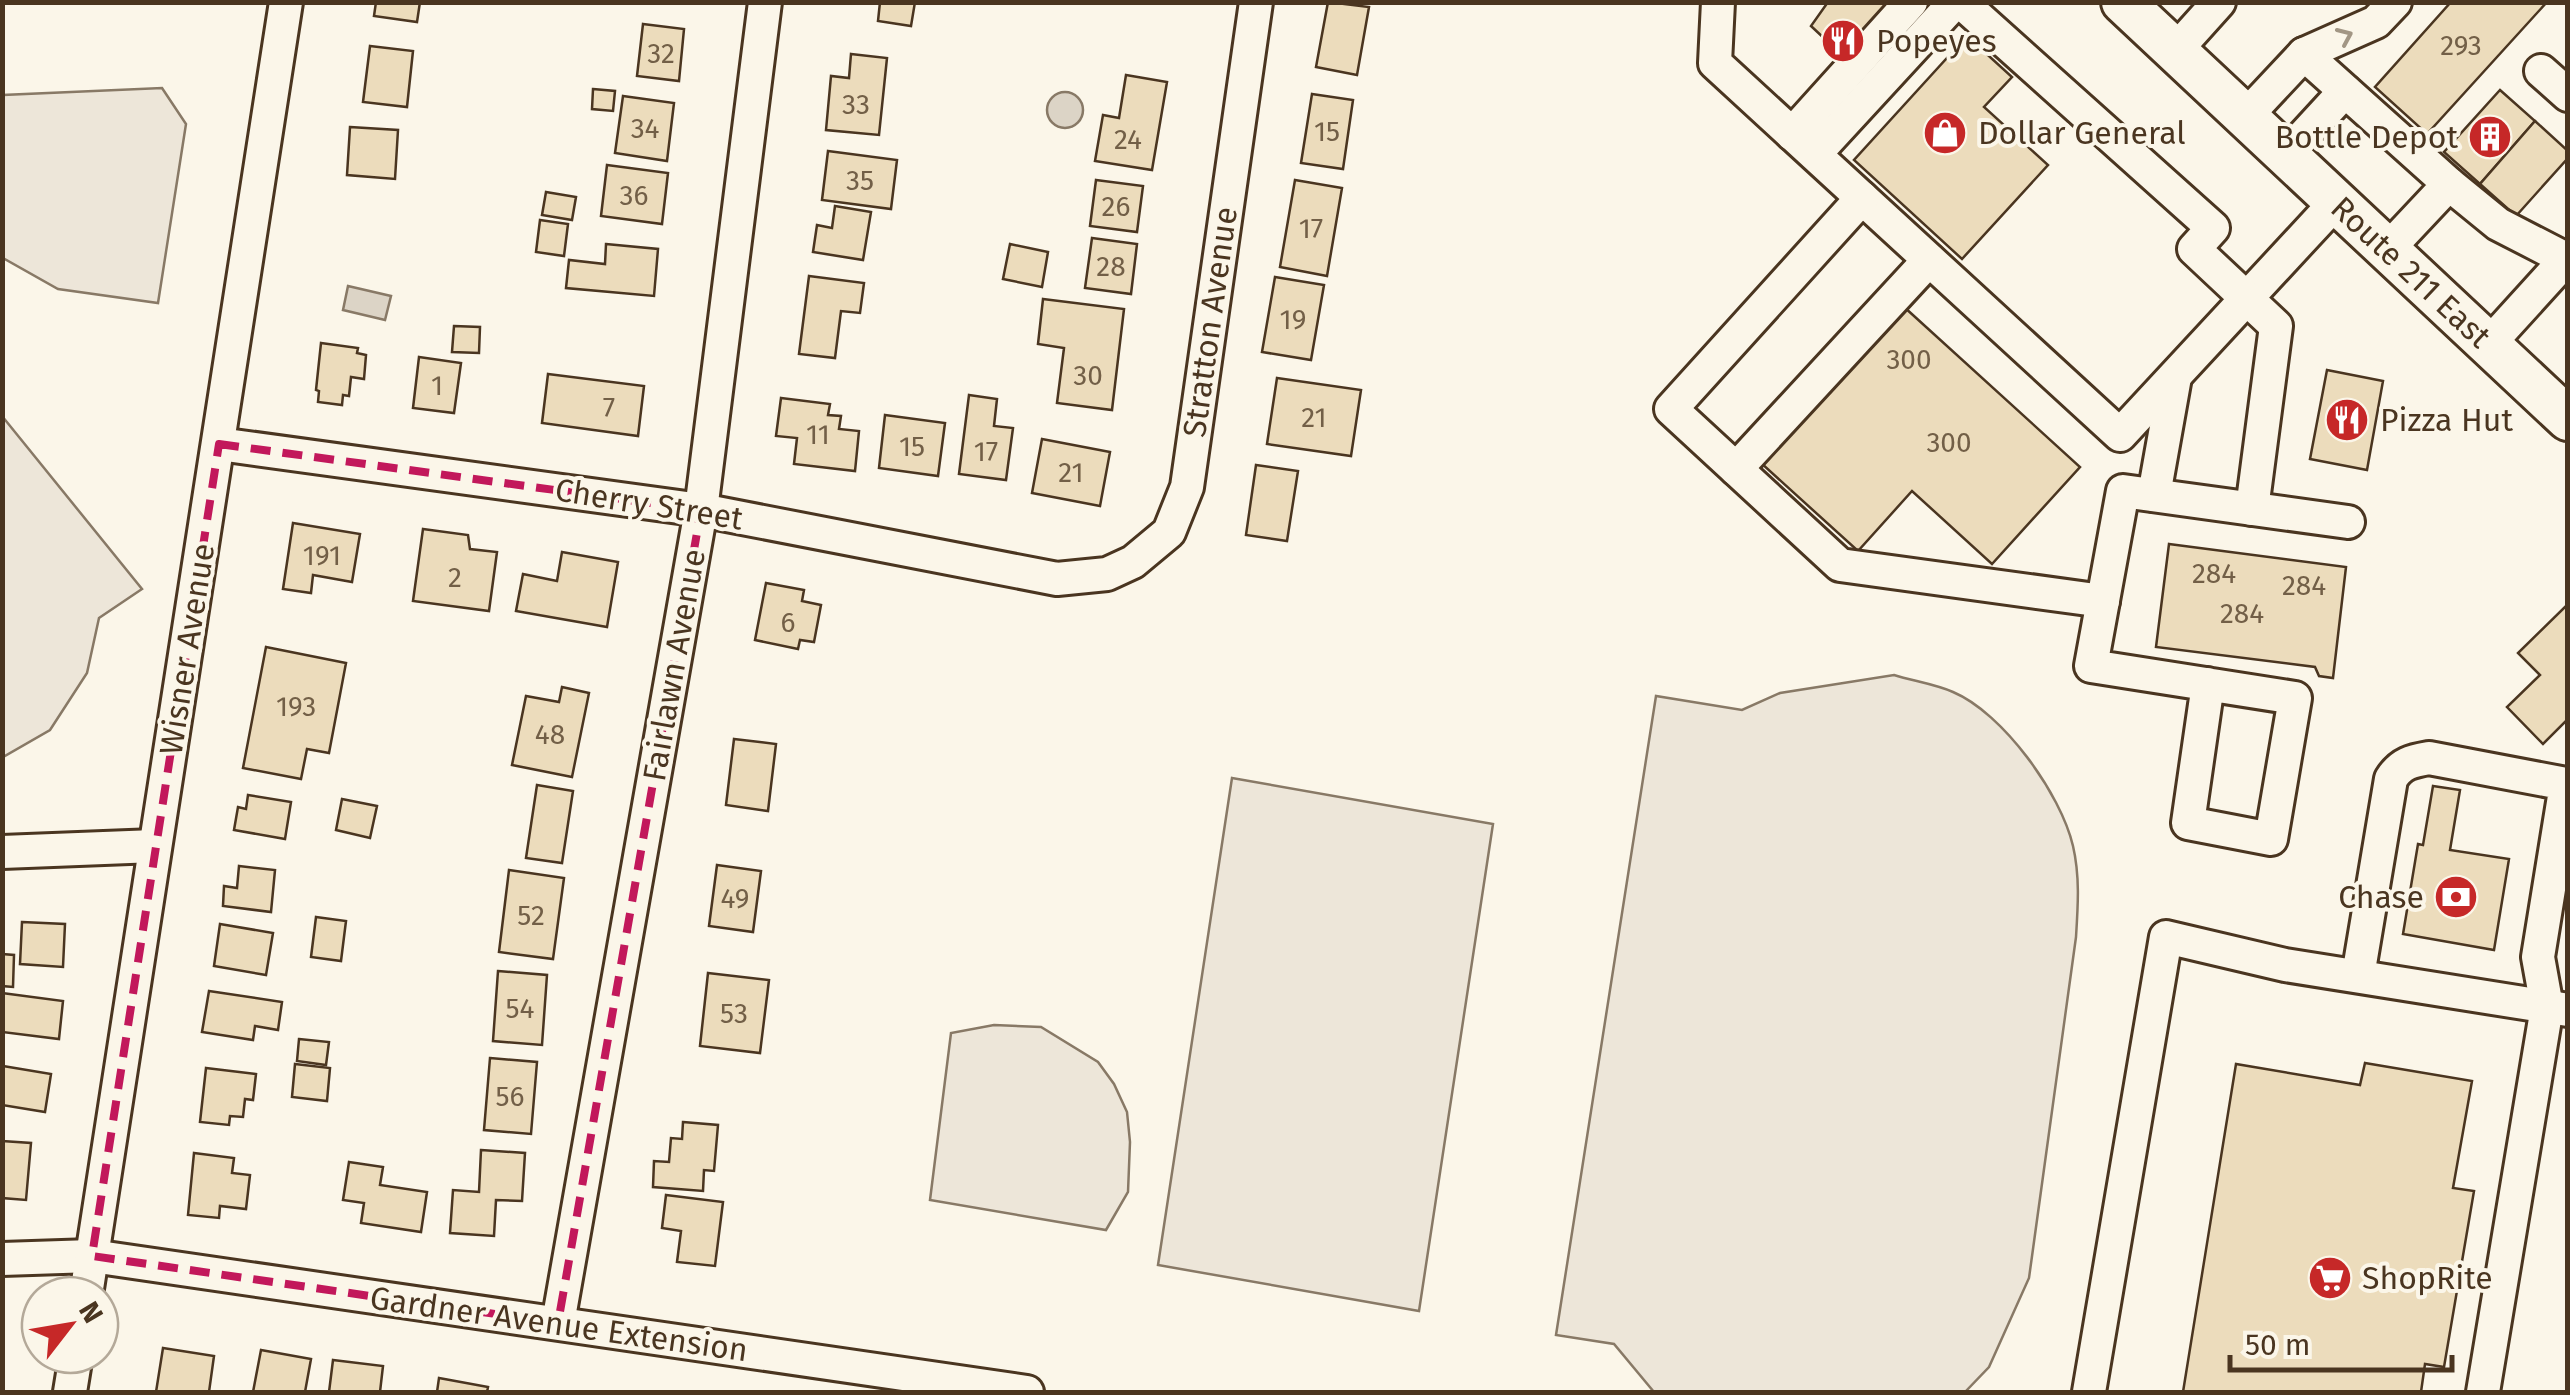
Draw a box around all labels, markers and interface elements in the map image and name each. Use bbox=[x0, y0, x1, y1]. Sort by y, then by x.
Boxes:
restaurant icon: Popeyes bbox=[1820, 18, 1866, 64]
place label: Popeyes bbox=[1876, 22, 1997, 60]
one-way arrow bbox=[2335, 28, 2353, 48]
house number: 293 bbox=[2440, 29, 2482, 62]
house number: 32 bbox=[647, 37, 675, 70]
house number: 33 bbox=[842, 88, 870, 121]
shop icon: Dollar General bbox=[1922, 110, 1968, 156]
house number: 34 bbox=[631, 112, 659, 145]
place label: Dollar General bbox=[1978, 114, 2186, 152]
building icon: Bottle Depot bbox=[2467, 114, 2513, 160]
house number: 15 bbox=[1314, 115, 1340, 148]
place label: Bottle Depot bbox=[2275, 118, 2458, 156]
house number: 24 bbox=[1114, 123, 1142, 156]
house number: 35 bbox=[846, 164, 874, 197]
house number: 36 bbox=[620, 179, 648, 212]
street label: Route 211 East bbox=[2323, 188, 2499, 356]
house number: 26 bbox=[1102, 190, 1130, 223]
street label: Stratton Avenue bbox=[1175, 204, 1245, 440]
house number: 17 bbox=[1299, 212, 1323, 245]
house number: 28 bbox=[1096, 250, 1126, 283]
house number: 19 bbox=[1280, 303, 1306, 336]
house number: 300 bbox=[1886, 343, 1932, 376]
house number: 30 bbox=[1073, 359, 1103, 392]
house number: 1 bbox=[431, 369, 443, 402]
house number: 7 bbox=[603, 391, 615, 424]
restaurant icon: Pizza Hut bbox=[2324, 397, 2370, 443]
house number: 21 bbox=[1301, 401, 1327, 434]
place label: Pizza Hut bbox=[2380, 401, 2513, 439]
house number: 11 bbox=[806, 418, 830, 451]
house number: 300 bbox=[1926, 426, 1972, 459]
house number: 15 bbox=[899, 430, 925, 463]
house number: 17 bbox=[974, 435, 998, 468]
house number: 21 bbox=[1058, 456, 1084, 489]
street label: Cherry Street bbox=[552, 470, 746, 538]
house number: 191 bbox=[303, 539, 341, 572]
street label: Wisner Avenue bbox=[152, 541, 222, 757]
street label: Fairlawn Avenue bbox=[635, 546, 713, 784]
house number: 284 bbox=[2192, 557, 2236, 590]
house number: 2 bbox=[448, 561, 462, 594]
house number: 284 bbox=[2282, 569, 2326, 602]
house number: 284 bbox=[2220, 597, 2264, 630]
house number: 6 bbox=[781, 606, 795, 639]
house number: 193 bbox=[276, 690, 316, 723]
house number: 48 bbox=[535, 718, 565, 751]
bank icon: Chase bbox=[2433, 874, 2479, 920]
place label: Chase bbox=[2338, 878, 2424, 916]
house number: 49 bbox=[720, 882, 750, 915]
house number: 52 bbox=[517, 899, 545, 932]
house number: 54 bbox=[506, 992, 535, 1025]
house number: 53 bbox=[720, 997, 748, 1030]
house number: 56 bbox=[496, 1080, 524, 1113]
supermarket icon: ShopRite bbox=[2307, 1255, 2353, 1301]
place label: ShopRite bbox=[2362, 1259, 2493, 1297]
north arrow bbox=[20, 1275, 120, 1375]
street label: Gardner Avenue Extension bbox=[368, 1279, 750, 1369]
text: N bbox=[72, 1296, 110, 1329]
scale bar bbox=[2230, 1310, 2452, 1372]
text: 50 m bbox=[2245, 1327, 2310, 1363]

